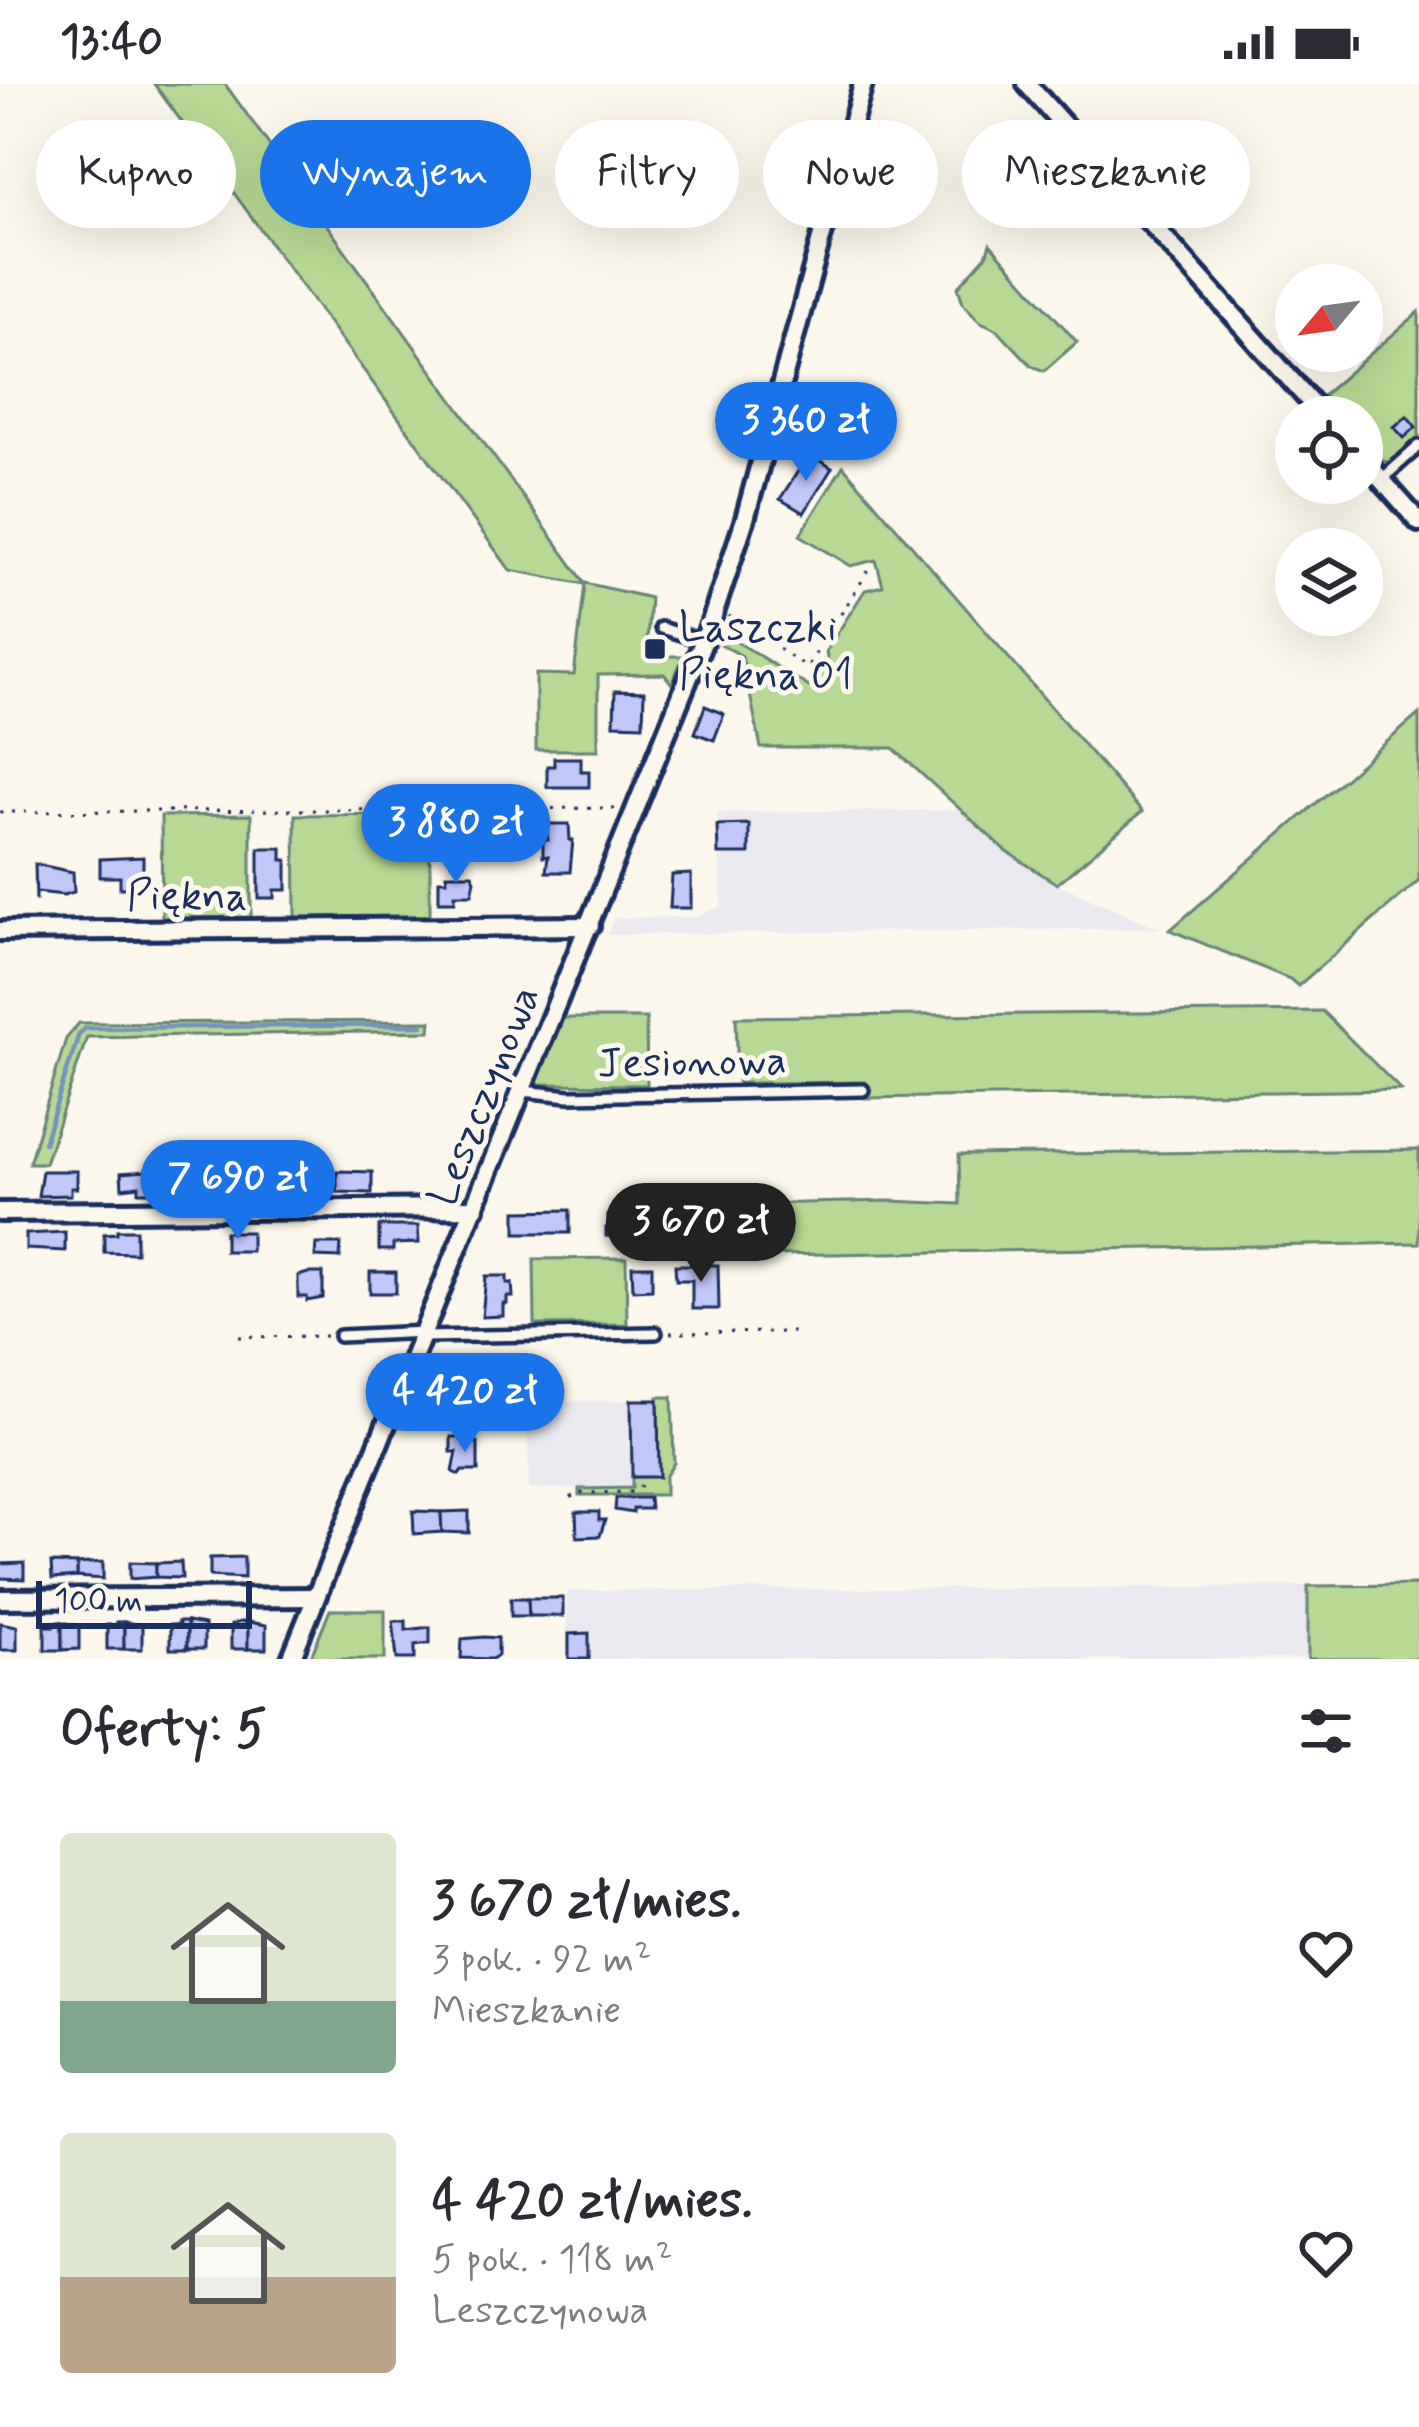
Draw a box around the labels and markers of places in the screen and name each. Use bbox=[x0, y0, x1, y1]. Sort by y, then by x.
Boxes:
pin: 3 360 zł bbox=[682, 382, 930, 484]
place label: Laszczki Piękna 01 bbox=[679, 601, 853, 704]
marker: Laszczki Piękna 01 bbox=[642, 636, 668, 662]
pin: 3 880 zł bbox=[332, 784, 580, 886]
pin: 7 690 zł bbox=[114, 1140, 362, 1242]
pin: 3 670 zł bbox=[577, 1183, 825, 1285]
pin: 4 420 zł bbox=[341, 1353, 589, 1455]

